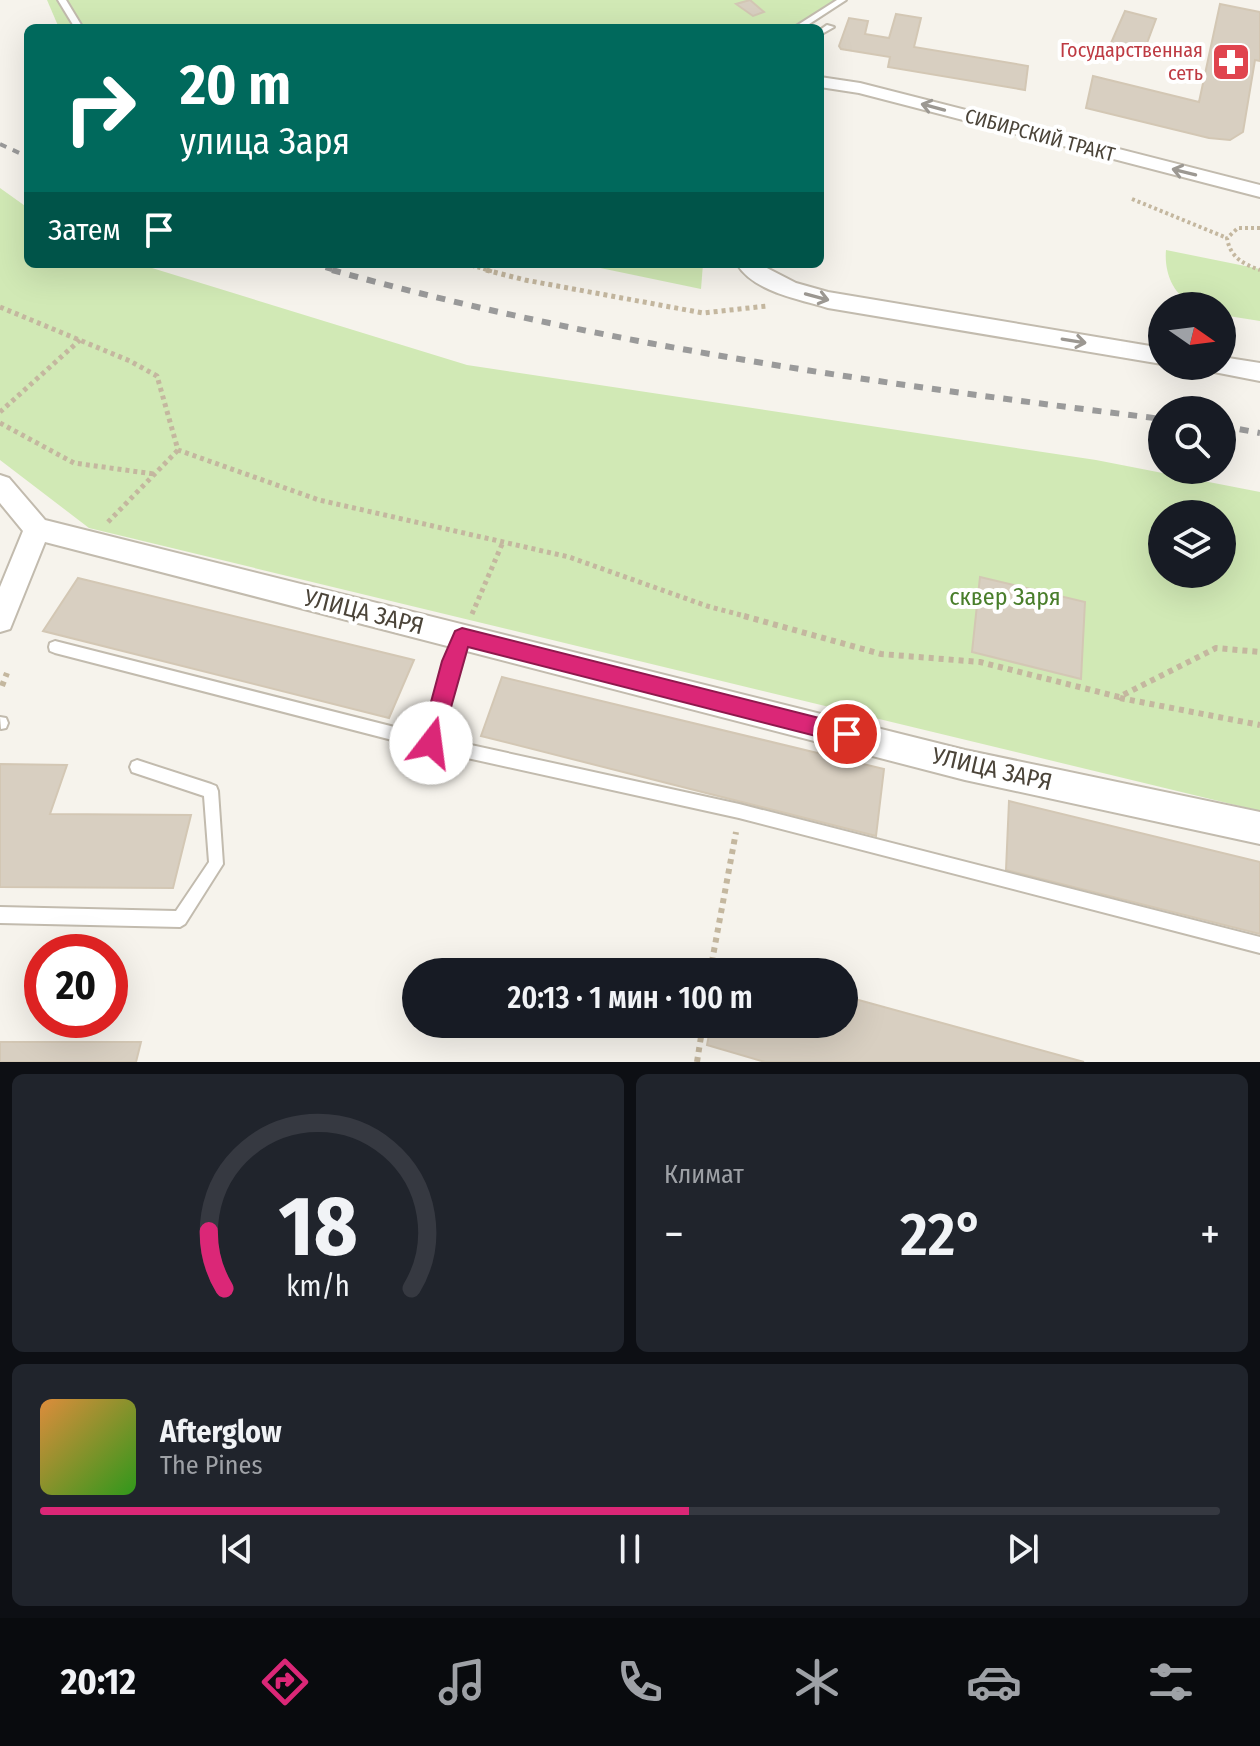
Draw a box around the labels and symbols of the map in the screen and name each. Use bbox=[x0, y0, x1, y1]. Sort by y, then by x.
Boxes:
place label: Государственная сеть bbox=[1060, 38, 1203, 85]
pharmacy icon: Государственная сеть bbox=[1210, 41, 1252, 83]
one-way arrow bbox=[920, 98, 946, 113]
street label: СИБИРСКИЙ ТРАКТ bbox=[962, 103, 1118, 167]
one-way arrow bbox=[1172, 164, 1198, 179]
one-way arrow bbox=[804, 290, 830, 305]
north arrow bbox=[1148, 292, 1236, 380]
one-way arrow bbox=[1060, 334, 1086, 349]
street label: УЛИЦА ЗАРЯ bbox=[300, 583, 427, 640]
park label: сквер Заря bbox=[949, 583, 1061, 611]
pin bbox=[813, 700, 881, 768]
position arrow bbox=[389, 701, 473, 785]
street label: УЛИЦА ЗАРЯ bbox=[928, 741, 1055, 796]
speed limit sign: 20 bbox=[24, 934, 128, 1038]

